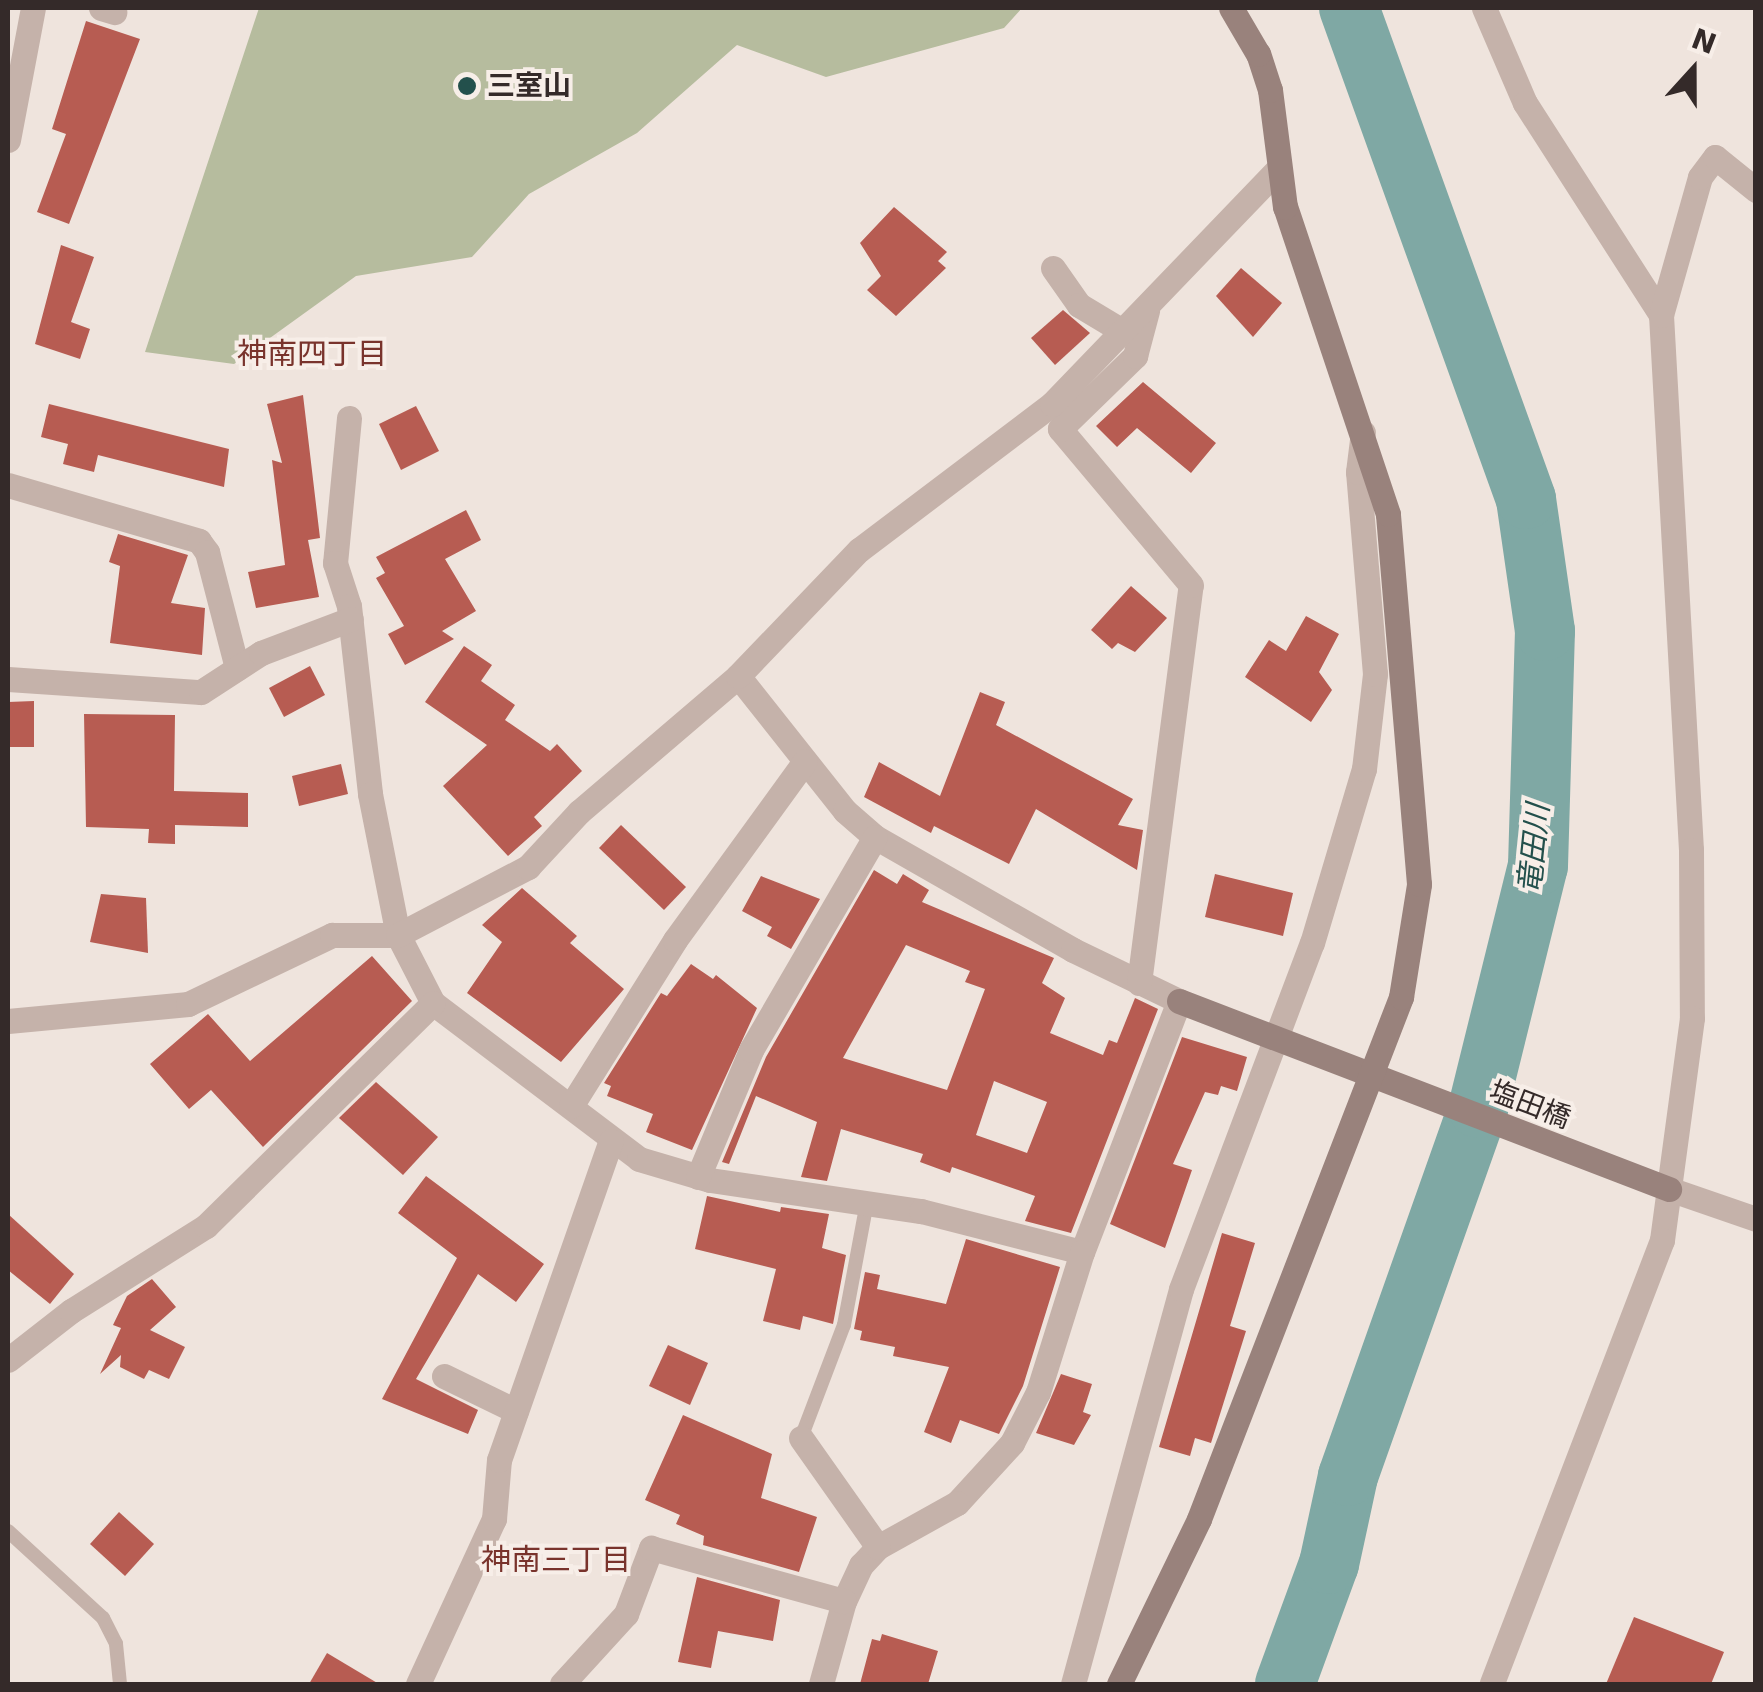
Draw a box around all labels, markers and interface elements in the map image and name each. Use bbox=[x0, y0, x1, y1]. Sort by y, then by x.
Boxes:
north arrow bbox=[1643, 20, 1743, 120]
text: N bbox=[1687, 22, 1721, 61]
place label: 三室山 bbox=[487, 69, 571, 103]
marker: 三室山 bbox=[456, 75, 478, 97]
district label: 神南四丁目 bbox=[237, 336, 387, 372]
water label: 竜田川 bbox=[1511, 802, 1557, 896]
street label: 塩田橋 bbox=[1485, 1074, 1575, 1136]
district label: 神南三丁目 bbox=[481, 1542, 631, 1578]

